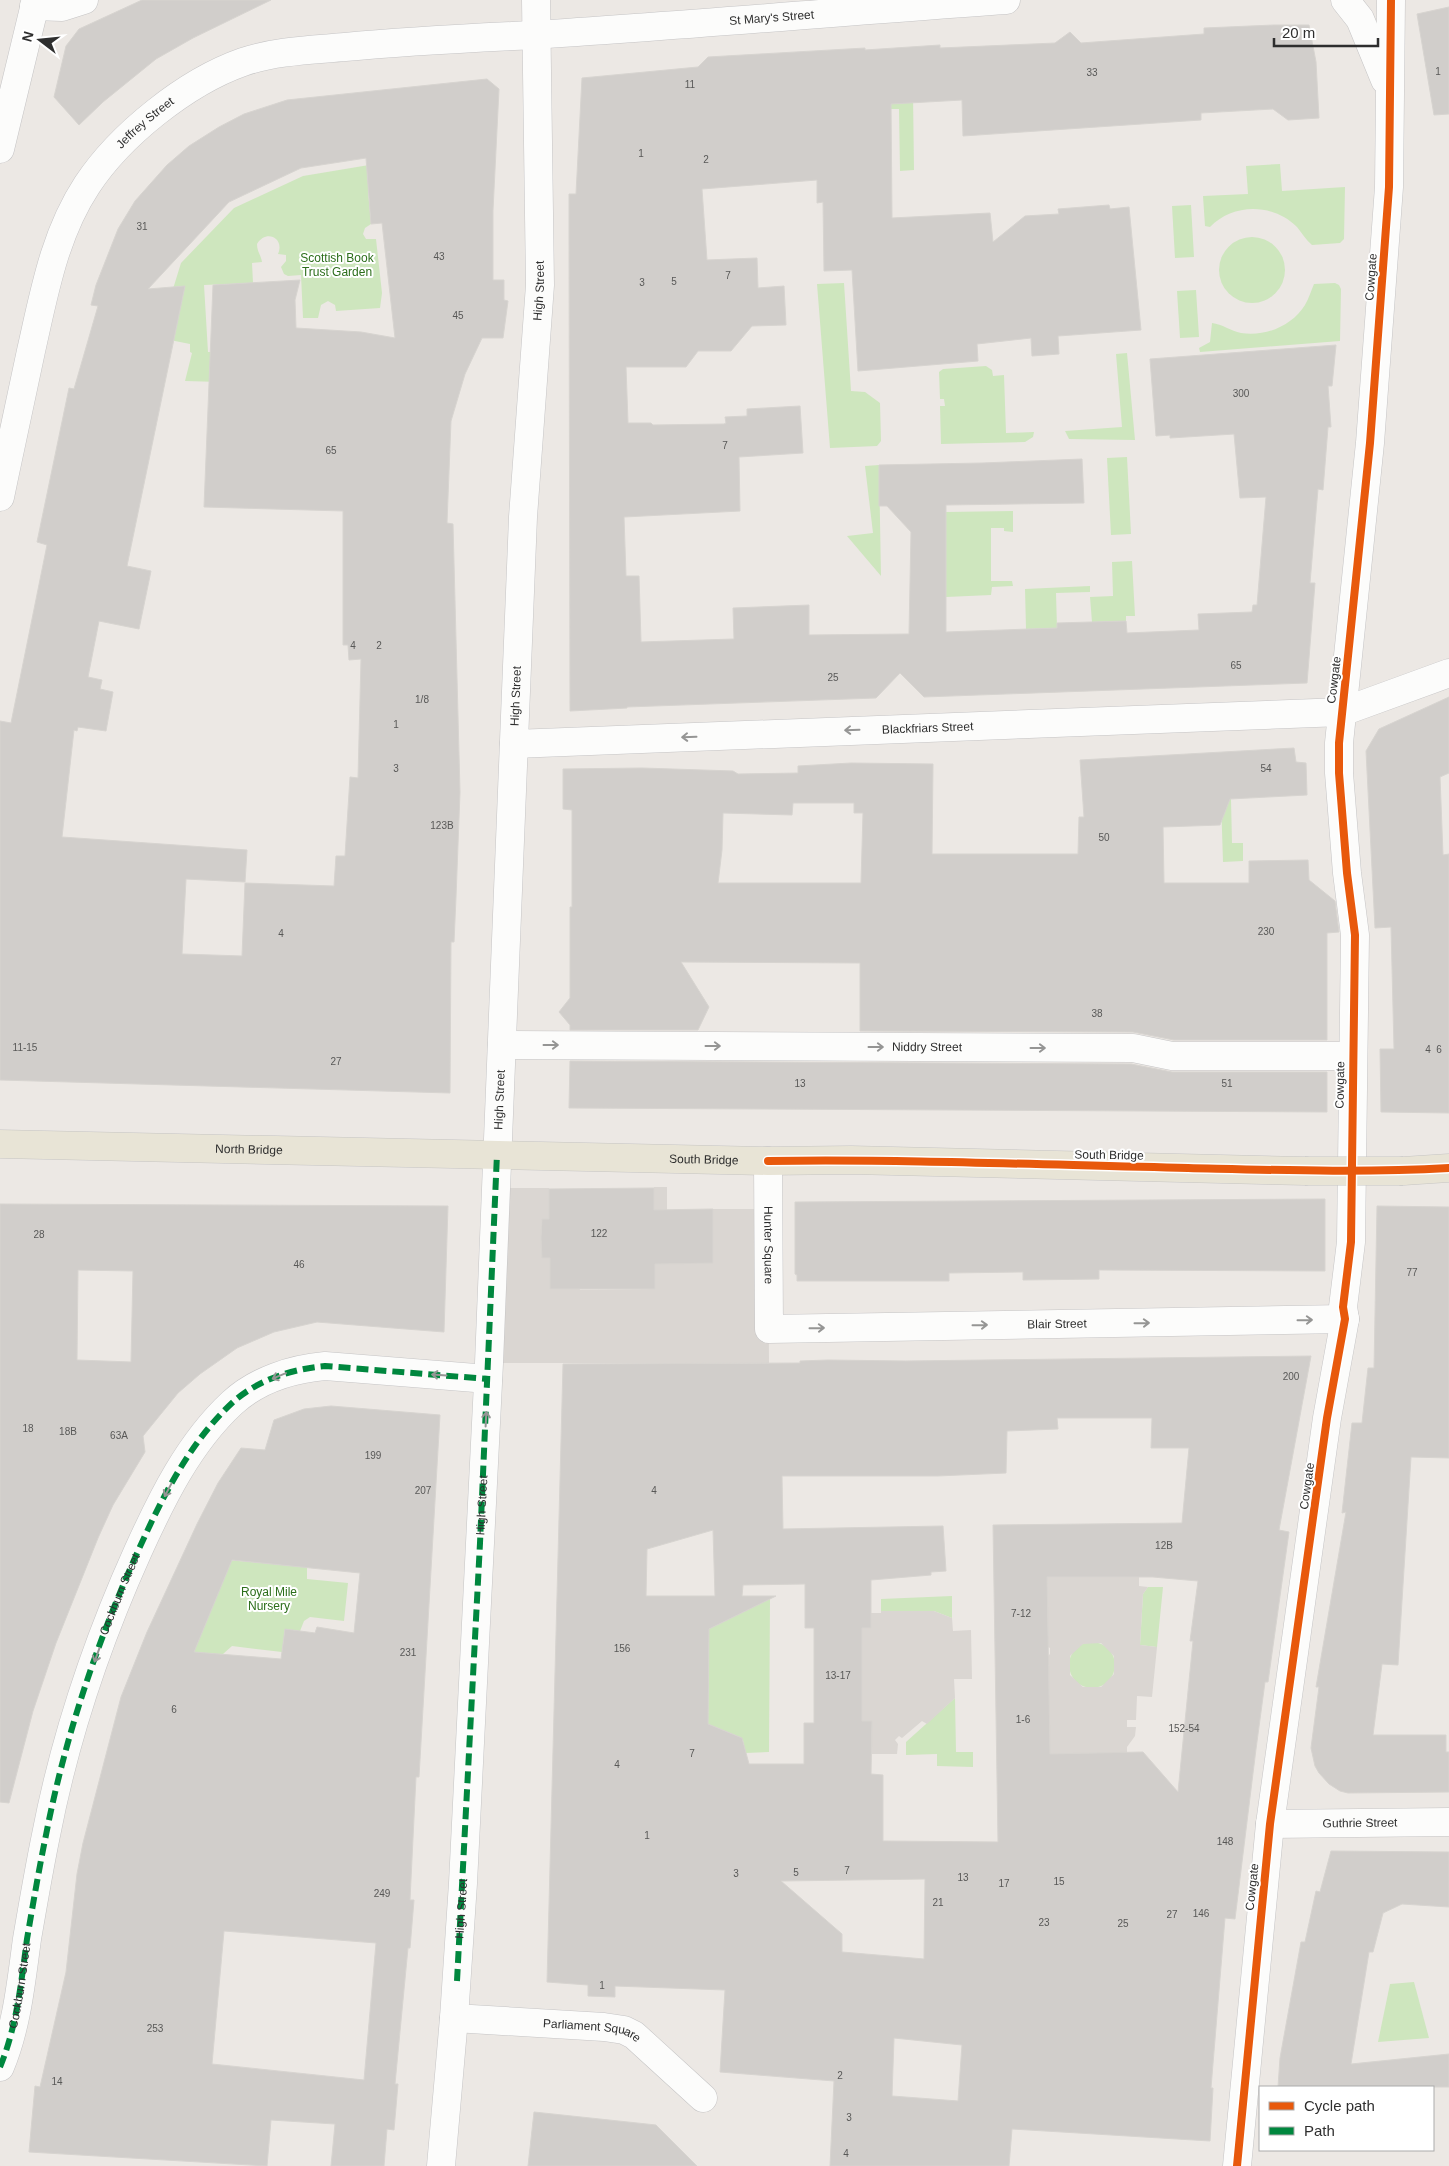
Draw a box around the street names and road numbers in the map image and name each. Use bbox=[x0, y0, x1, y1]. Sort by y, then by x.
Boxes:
street label: St Mary's Street bbox=[729, 7, 815, 28]
street label: Jeffrey Street bbox=[113, 94, 177, 151]
street label: Cowgate bbox=[1362, 253, 1380, 301]
street label: High Street bbox=[530, 260, 547, 321]
street label: Cowgate bbox=[1324, 655, 1344, 704]
street label: High Street bbox=[508, 665, 524, 726]
street label: Blackfriars Street bbox=[882, 719, 974, 737]
street label: Niddry Street bbox=[892, 1040, 963, 1054]
street label: Cowgate bbox=[1333, 1061, 1347, 1109]
street label: High Street bbox=[491, 1069, 508, 1130]
street label: North Bridge bbox=[215, 1142, 283, 1157]
street label: South Bridge bbox=[1074, 1147, 1144, 1163]
street label: South Bridge bbox=[669, 1152, 739, 1167]
street label: Hunter Square bbox=[761, 1206, 776, 1284]
street label: Blair Street bbox=[1027, 1316, 1087, 1332]
street label: Cowgate bbox=[1297, 1461, 1317, 1510]
street label: High Street bbox=[473, 1474, 490, 1536]
street label: Cockburn Street bbox=[97, 1551, 143, 1637]
street label: Guthrie Street bbox=[1322, 1816, 1398, 1830]
street label: Cowgate bbox=[1243, 1862, 1261, 1911]
street label: High Street bbox=[452, 1878, 470, 1939]
street label: Cockburn Street bbox=[6, 1941, 34, 2030]
street label: Parliament Square bbox=[543, 2016, 644, 2045]

